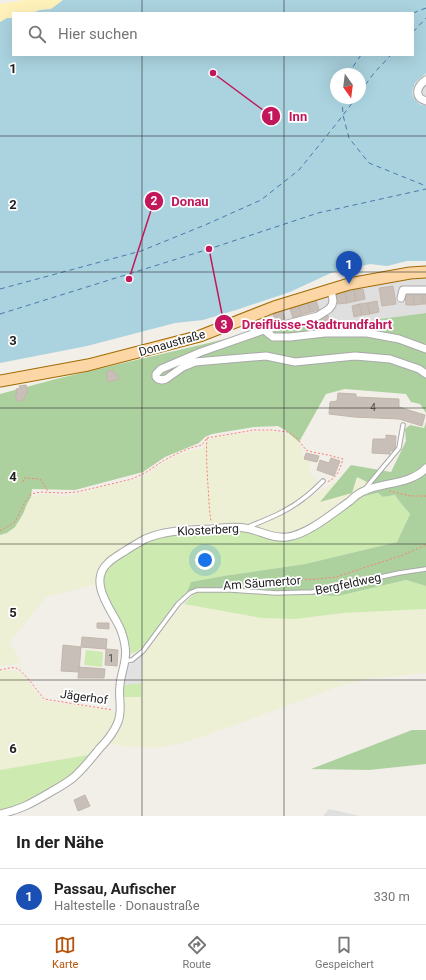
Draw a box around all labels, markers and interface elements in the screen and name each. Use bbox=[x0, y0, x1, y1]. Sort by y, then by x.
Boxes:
search box bbox=[12, 12, 414, 56]
icon: search bbox=[26, 23, 48, 45]
text: Hier suchen bbox=[58, 25, 137, 43]
text: 1 bbox=[9, 61, 17, 76]
north arrow bbox=[330, 68, 366, 104]
callout: Inn bbox=[261, 104, 316, 129]
text: 1 bbox=[268, 109, 274, 123]
text: Inn bbox=[289, 109, 307, 124]
callout: Donau bbox=[144, 189, 217, 214]
text: 2 bbox=[151, 194, 158, 208]
text: Donau bbox=[171, 194, 209, 209]
text: 2 bbox=[9, 197, 17, 212]
pin: 1 bbox=[336, 251, 362, 284]
callout: Dreiflüsse-Stadtrundfahrt bbox=[214, 312, 400, 337]
text: Dreiflüsse-Stadtrundfahrt bbox=[242, 317, 393, 332]
text: 3 bbox=[221, 318, 228, 332]
street label: Donaustraße bbox=[137, 327, 207, 359]
text: 3 bbox=[9, 333, 17, 348]
house number: 4 bbox=[370, 402, 376, 413]
text: 4 bbox=[9, 469, 17, 484]
street label: Klosterberg bbox=[177, 521, 239, 539]
your location bbox=[195, 550, 215, 570]
street label: Bergfeldweg bbox=[314, 570, 382, 598]
street label: Am Säumertor bbox=[223, 573, 301, 593]
text: 5 bbox=[9, 605, 17, 620]
house number: 1 bbox=[108, 653, 114, 664]
street label: Jägerhof bbox=[59, 687, 110, 707]
text: 6 bbox=[9, 741, 17, 756]
text: In der Nähe bbox=[16, 832, 104, 852]
text: Passau, Aufischer bbox=[54, 880, 176, 898]
text: 1 bbox=[25, 889, 33, 904]
text: 330 m bbox=[373, 889, 410, 904]
text: Haltestelle · Donaustraße bbox=[54, 898, 200, 913]
tab: Karte bbox=[52, 934, 78, 971]
tab: Route bbox=[182, 934, 211, 971]
tab: Gespeichert bbox=[315, 934, 374, 971]

